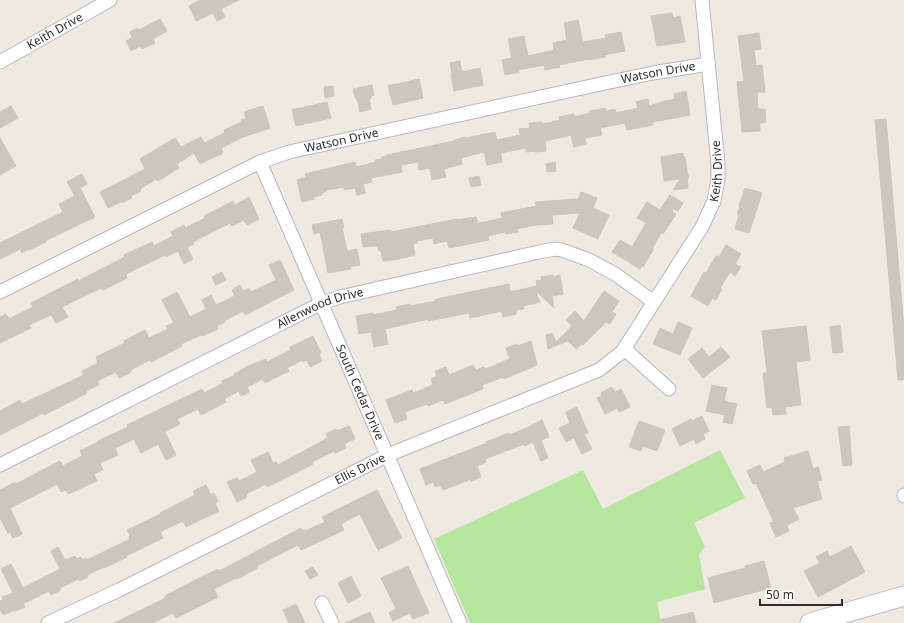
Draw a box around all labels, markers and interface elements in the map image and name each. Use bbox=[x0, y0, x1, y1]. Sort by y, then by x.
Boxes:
street label: Keith Drive bbox=[23, 8, 86, 53]
street label: Watson Drive bbox=[619, 57, 697, 87]
street label: Watson Drive bbox=[303, 124, 380, 156]
street label: Keith Drive bbox=[705, 139, 726, 203]
street label: Allenwood Drive bbox=[274, 283, 365, 332]
street label: South Cedar Drive bbox=[332, 342, 389, 443]
street label: Ellis Drive bbox=[332, 449, 388, 488]
scale bar bbox=[760, 581, 842, 607]
text: 50 m bbox=[766, 586, 794, 603]

